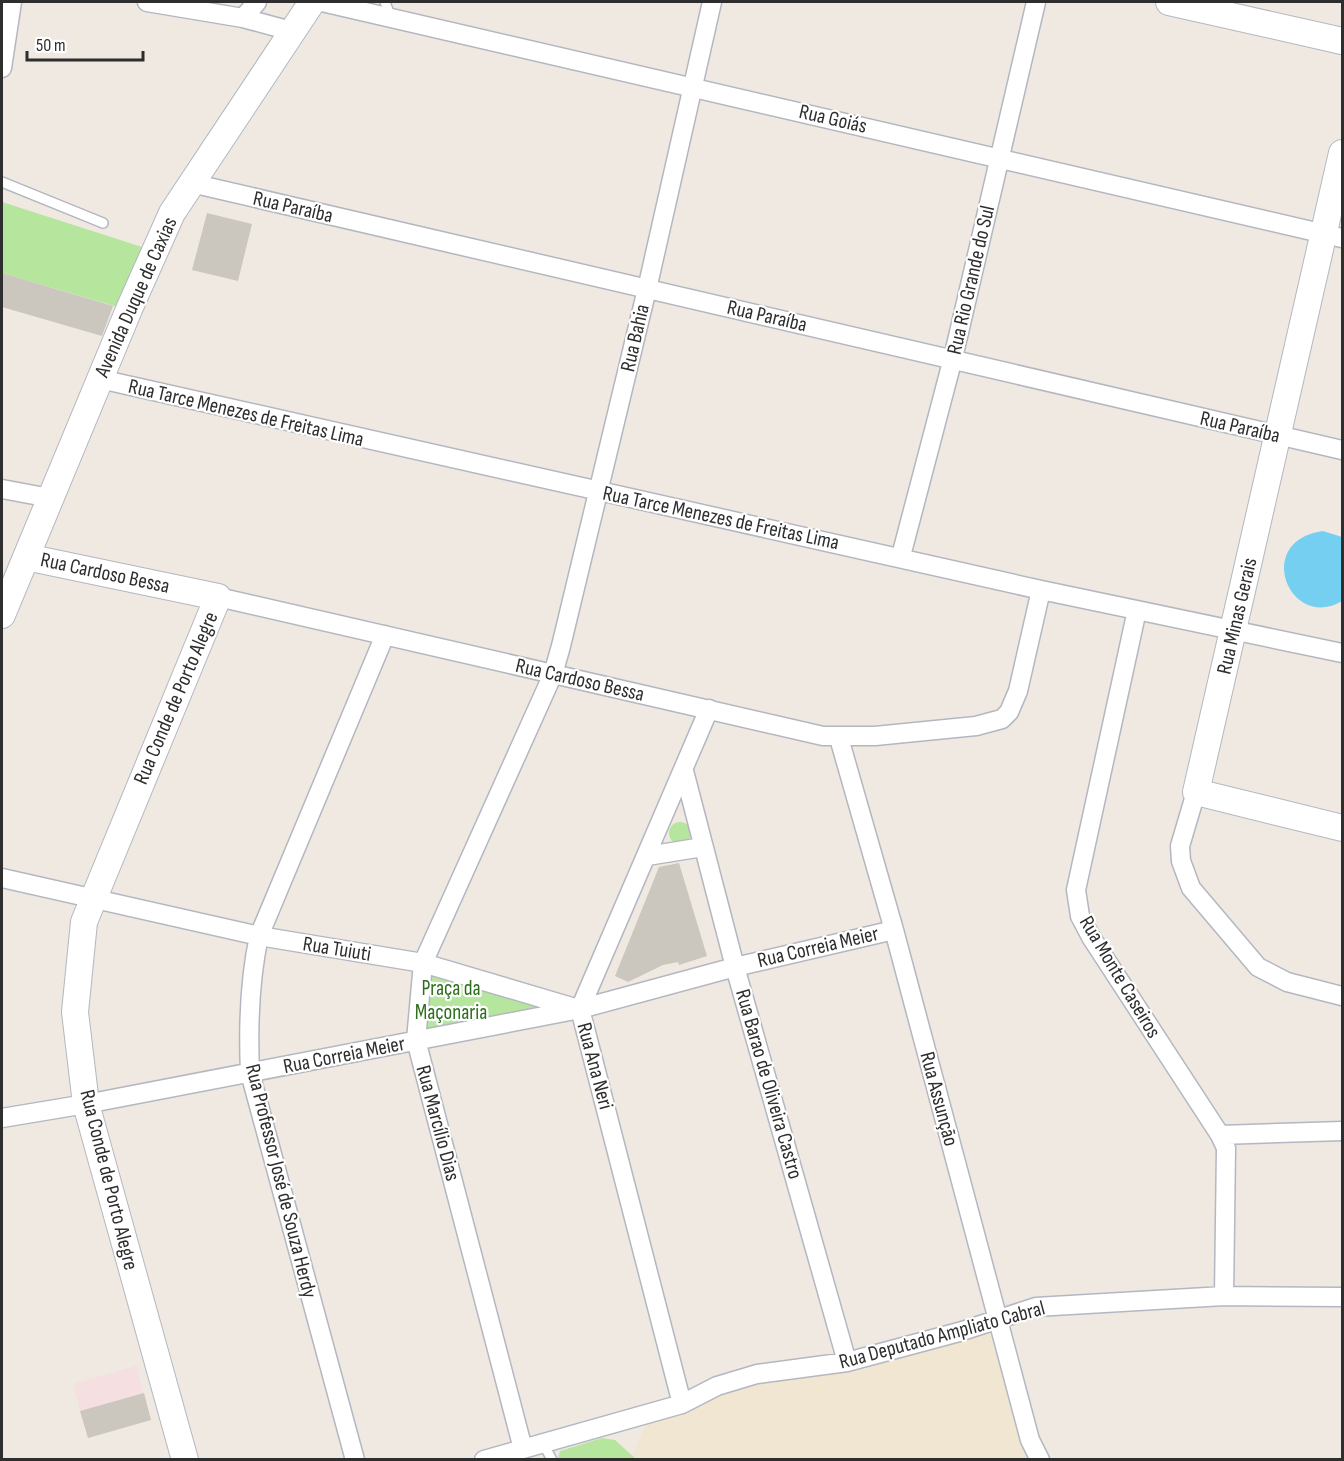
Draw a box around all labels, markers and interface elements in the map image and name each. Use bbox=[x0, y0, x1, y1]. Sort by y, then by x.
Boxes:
scale bar bbox=[27, 24, 142, 62]
text: 50 m bbox=[36, 35, 66, 56]
street label: Rua Goiás bbox=[797, 99, 869, 139]
street label: Rua Paraíba bbox=[251, 186, 335, 228]
street label: Rua Rio Grande do Sul bbox=[942, 203, 1000, 357]
street label: Avenida Duque de Caxias bbox=[89, 213, 182, 382]
street label: Rua Paraíba bbox=[725, 295, 809, 337]
street label: Rua Bahia bbox=[615, 302, 655, 374]
street label: Rua Tarce Menezes de Freitas Lima bbox=[126, 374, 366, 452]
street label: Rua Paraíba bbox=[1198, 406, 1282, 448]
street label: Rua Tarce Menezes de Freitas Lima bbox=[601, 481, 841, 555]
street label: Rua Cardoso Bessa bbox=[38, 547, 172, 599]
street label: Rua Minas Gerais bbox=[1212, 555, 1262, 677]
street label: Rua Conde de Porto Alegre bbox=[128, 608, 224, 788]
street label: Rua Cardoso Bessa bbox=[513, 653, 647, 707]
street label: Rua Monte Caseiros bbox=[1074, 911, 1166, 1043]
street label: Rua Correia Meier bbox=[755, 921, 881, 973]
street label: Rua Tuiuti bbox=[301, 931, 373, 967]
park label: Praça da Maçonaria bbox=[415, 976, 487, 1025]
street label: Rua Barao de Oliveira Castro bbox=[730, 986, 808, 1182]
street label: Rua Ana Neri bbox=[571, 1020, 619, 1112]
street label: Rua Correia Meier bbox=[281, 1031, 407, 1079]
street label: Rua Assunção bbox=[914, 1049, 964, 1149]
street label: Rua Professor José de Souza Herdy bbox=[240, 1062, 322, 1300]
street label: Rua Marcílio Dias bbox=[411, 1062, 465, 1184]
street label: Rua Conde de Porto Alegre bbox=[74, 1087, 144, 1273]
street label: Rua Deputado Ampliato Cabral bbox=[836, 1296, 1048, 1374]

